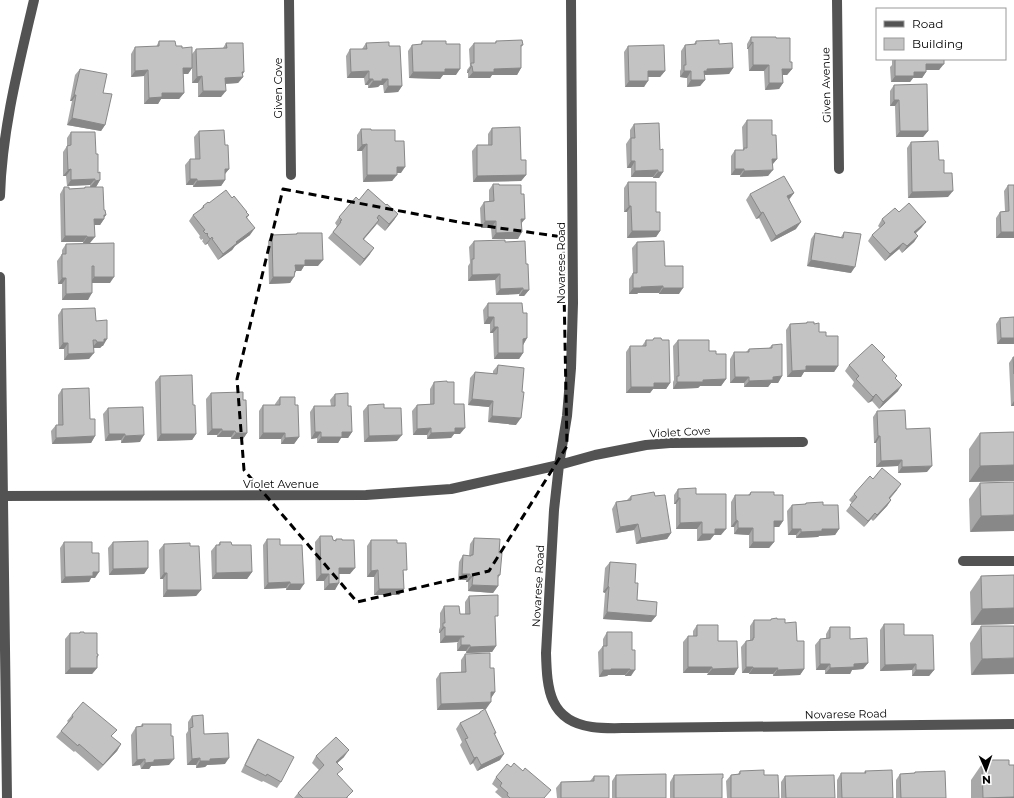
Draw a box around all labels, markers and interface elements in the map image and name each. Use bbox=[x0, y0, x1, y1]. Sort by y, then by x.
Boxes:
legend bbox=[876, 8, 1006, 60]
text: Road bbox=[912, 16, 943, 31]
text: Building bbox=[912, 36, 963, 51]
street label: Given Avenue bbox=[818, 47, 834, 123]
street label: Given Cove bbox=[271, 57, 285, 118]
street label: Novarese Road bbox=[554, 222, 568, 304]
street label: Violet Cove bbox=[649, 423, 711, 441]
street label: Violet Avenue bbox=[243, 477, 319, 491]
street label: Novarese Road bbox=[529, 544, 547, 628]
street label: Novarese Road bbox=[805, 706, 887, 722]
north arrow bbox=[966, 750, 1006, 790]
text: N bbox=[982, 773, 991, 787]

